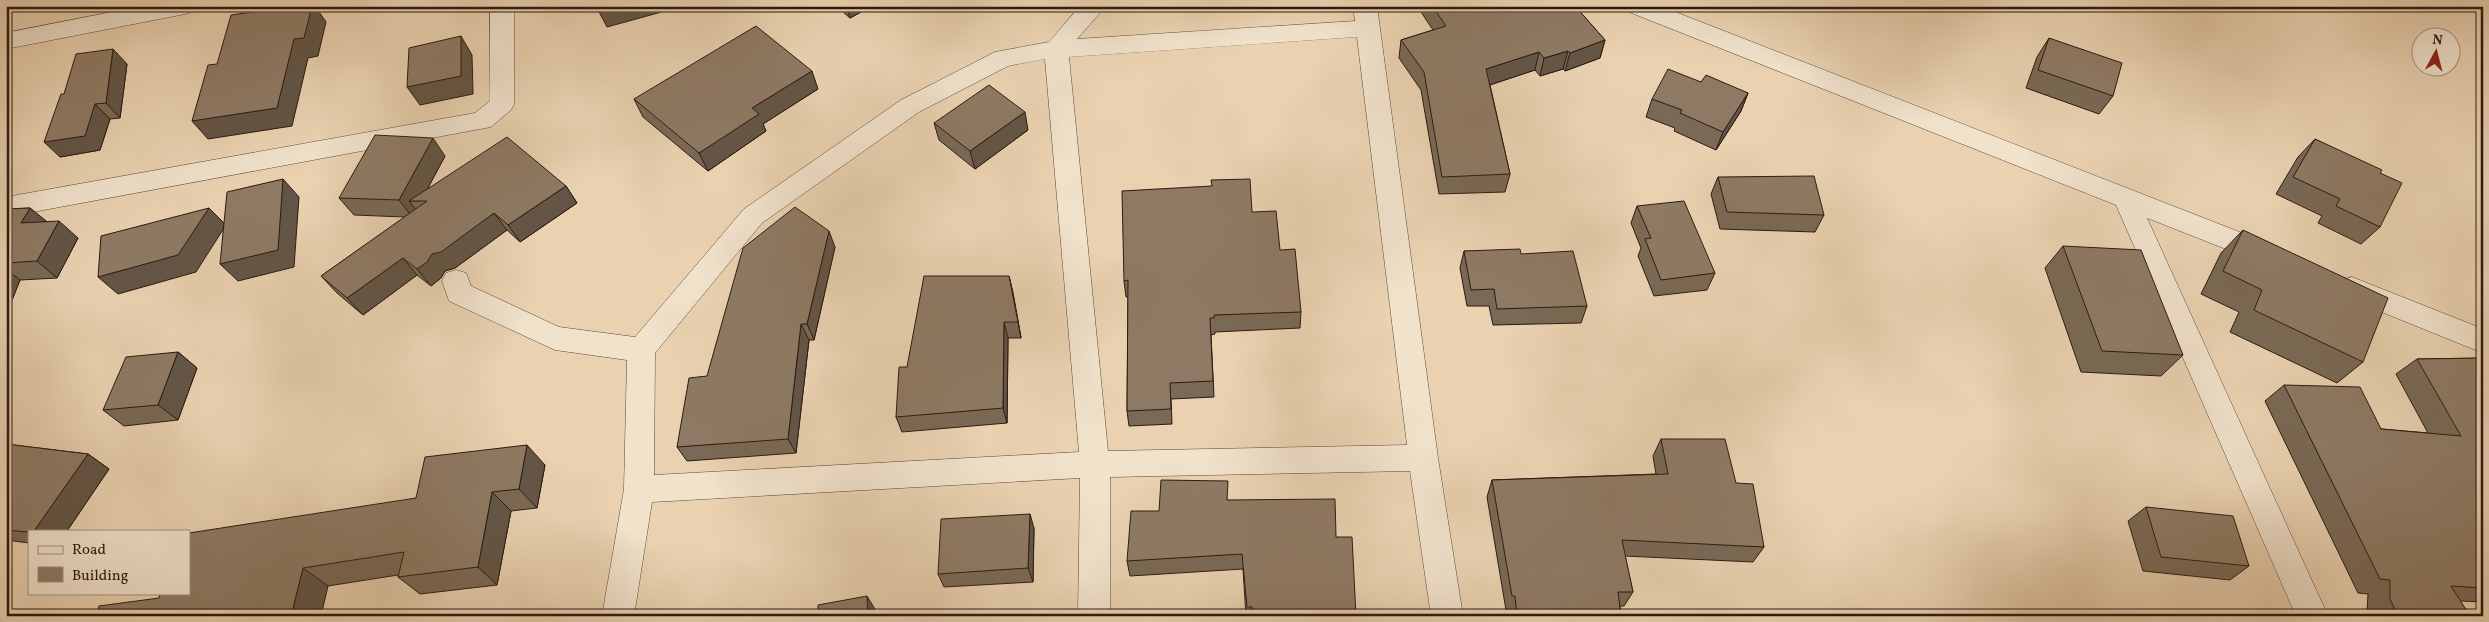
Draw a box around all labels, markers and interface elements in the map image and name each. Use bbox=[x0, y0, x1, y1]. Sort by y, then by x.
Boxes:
north arrow bbox=[2412, 28, 2462, 78]
text: N bbox=[2431, 31, 2444, 51]
legend bbox=[28, 530, 190, 594]
text: Road bbox=[72, 540, 106, 561]
text: Building bbox=[72, 566, 129, 587]

